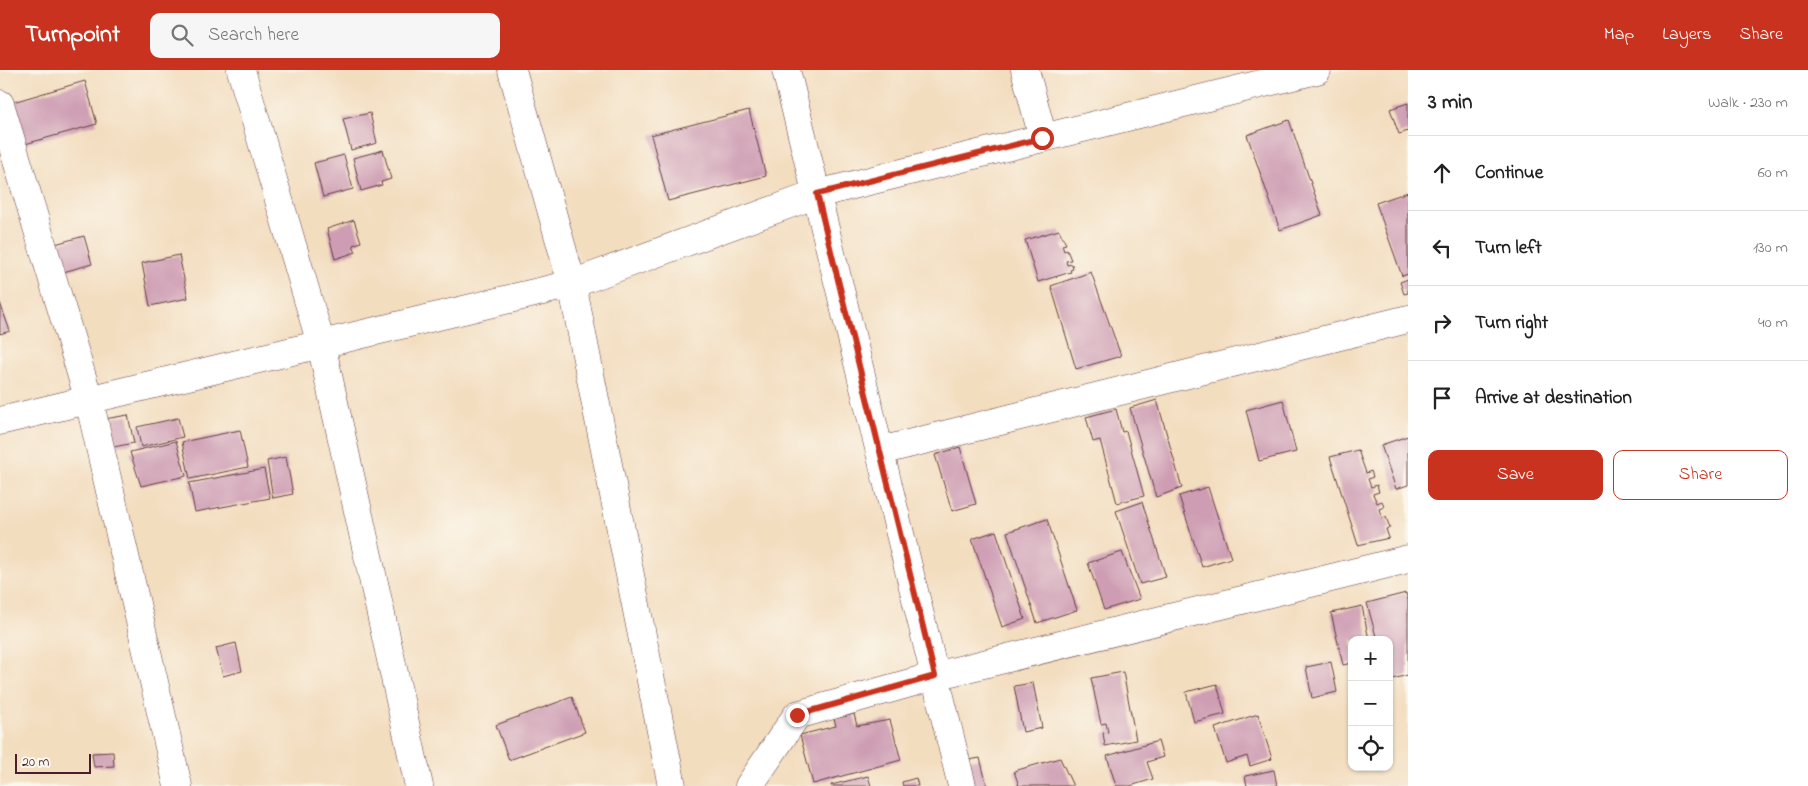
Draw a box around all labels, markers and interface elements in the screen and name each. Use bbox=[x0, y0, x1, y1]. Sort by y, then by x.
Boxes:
search box bbox=[150, 13, 500, 58]
text: Turnpoint bbox=[25, 18, 120, 53]
icon: search bbox=[168, 21, 196, 49]
text: Search here bbox=[208, 22, 299, 49]
text: Map bbox=[1604, 22, 1634, 48]
text: Layers bbox=[1662, 22, 1712, 48]
text: Share bbox=[1740, 22, 1783, 48]
text: 3 min bbox=[1428, 88, 1472, 118]
text: Walk · 230 m bbox=[1708, 91, 1788, 115]
route start bbox=[1031, 127, 1054, 150]
icon: ahead bbox=[1428, 159, 1456, 187]
text: Continue bbox=[1475, 160, 1543, 187]
text: 60 m bbox=[1758, 161, 1788, 185]
icon: left bbox=[1428, 234, 1456, 262]
text: Turn left bbox=[1475, 235, 1542, 262]
text: 130 m bbox=[1753, 236, 1788, 260]
icon: right bbox=[1428, 309, 1456, 337]
text: Turn right bbox=[1475, 310, 1548, 337]
text: 40 m bbox=[1758, 311, 1788, 335]
icon: arrive bbox=[1428, 384, 1456, 412]
text: Arrive at destination bbox=[1475, 385, 1632, 412]
button: Save bbox=[1428, 450, 1603, 500]
button: Share bbox=[1613, 450, 1788, 500]
map controls bbox=[1348, 636, 1393, 771]
button: + bbox=[1348, 636, 1393, 681]
button: − bbox=[1348, 681, 1393, 726]
route end bbox=[786, 704, 809, 727]
button: locate bbox=[1348, 726, 1393, 771]
scale bar bbox=[15, 751, 91, 774]
text: 20 m bbox=[22, 752, 49, 773]

